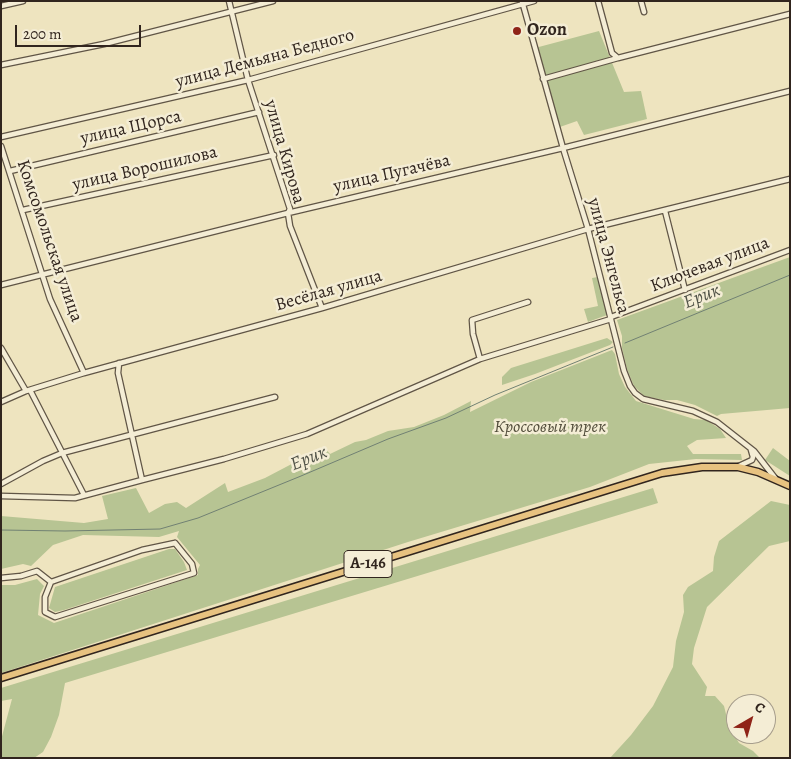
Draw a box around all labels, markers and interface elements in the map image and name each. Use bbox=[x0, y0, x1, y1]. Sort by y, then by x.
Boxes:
scale bar bbox=[18, 15, 144, 47]
place label: Ozon bbox=[527, 20, 567, 42]
text: 200 m bbox=[23, 24, 62, 44]
street label: улица Демьяна Бедного bbox=[173, 25, 357, 93]
marker: Ozon bbox=[511, 25, 523, 37]
street label: улица Кирова bbox=[259, 98, 309, 206]
street label: улица Щорса bbox=[79, 106, 183, 150]
street label: улица Ворошилова bbox=[70, 142, 220, 196]
street label: улица Пугачёва bbox=[331, 150, 453, 198]
street label: Комсомольская улица bbox=[11, 157, 87, 325]
street label: улица Энгельса bbox=[582, 195, 634, 317]
street label: Ключевая улица bbox=[648, 232, 772, 298]
street label: Весёлая улица bbox=[273, 265, 385, 317]
water label: Ерик bbox=[680, 279, 724, 315]
park label: Кроссовый трек bbox=[494, 417, 606, 439]
water label: Ерик bbox=[287, 441, 331, 477]
road number: А-146 bbox=[344, 550, 392, 578]
north arrow bbox=[726, 694, 776, 744]
text: С bbox=[751, 697, 769, 718]

